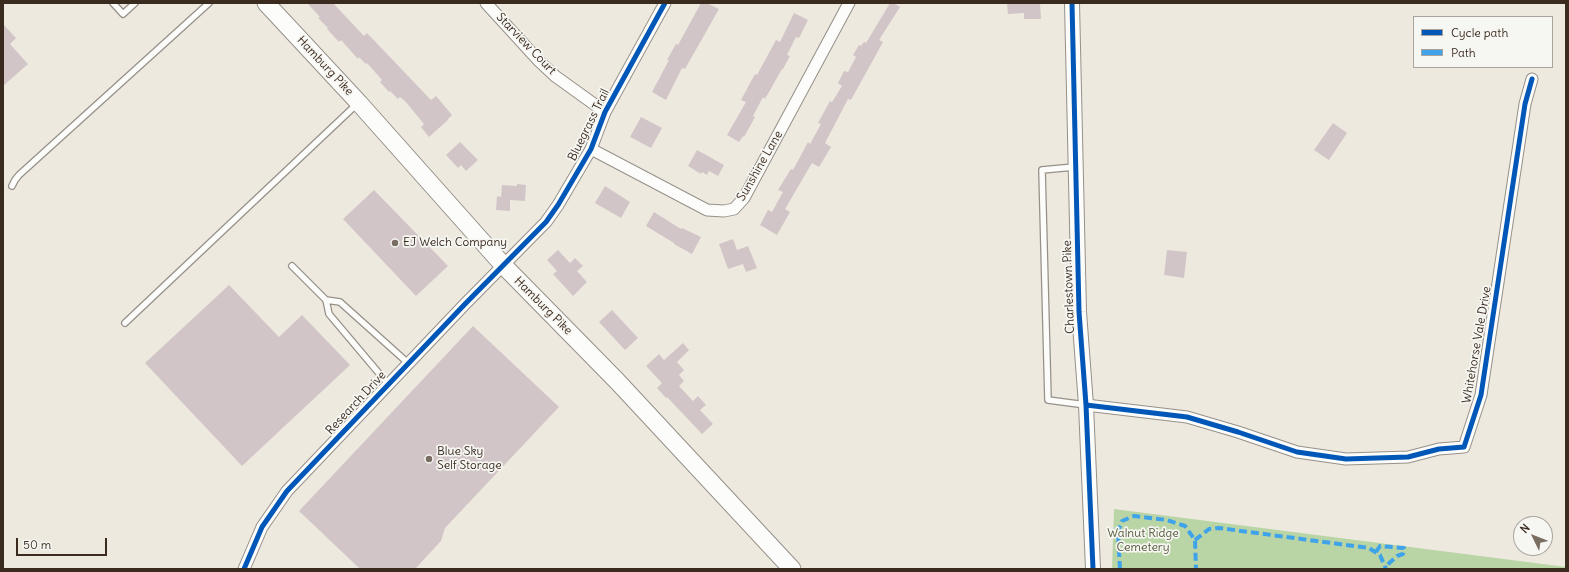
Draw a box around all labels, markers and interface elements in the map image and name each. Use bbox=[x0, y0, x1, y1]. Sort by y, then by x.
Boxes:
street label: Starview Court bbox=[493, 10, 559, 78]
legend bbox=[1413, 16, 1553, 68]
text: Cycle path bbox=[1451, 25, 1508, 40]
street label: Hamburg Pike bbox=[294, 33, 356, 99]
text: Path bbox=[1451, 45, 1476, 60]
street label: Bluegrass Trail bbox=[565, 87, 613, 163]
street label: Sunshine Lane bbox=[734, 128, 786, 204]
place label: EJ Welch Company bbox=[403, 236, 507, 250]
marker: EJ Welch Company bbox=[390, 238, 400, 248]
street label: Charlestown Pike bbox=[1060, 240, 1078, 334]
street label: Hamburg Pike bbox=[511, 274, 575, 338]
street label: Whitehorse Vale Drive bbox=[1460, 285, 1494, 405]
street label: Research Drive bbox=[323, 368, 389, 438]
place label: Blue Sky Self Storage bbox=[437, 445, 502, 473]
marker: Blue Sky Self Storage bbox=[424, 454, 434, 464]
north arrow bbox=[1513, 516, 1553, 556]
text: N bbox=[1517, 521, 1533, 536]
park label: Walnut Ridge Cemetery bbox=[1107, 527, 1179, 555]
scale bar bbox=[18, 530, 109, 556]
text: 50 m bbox=[23, 537, 51, 552]

